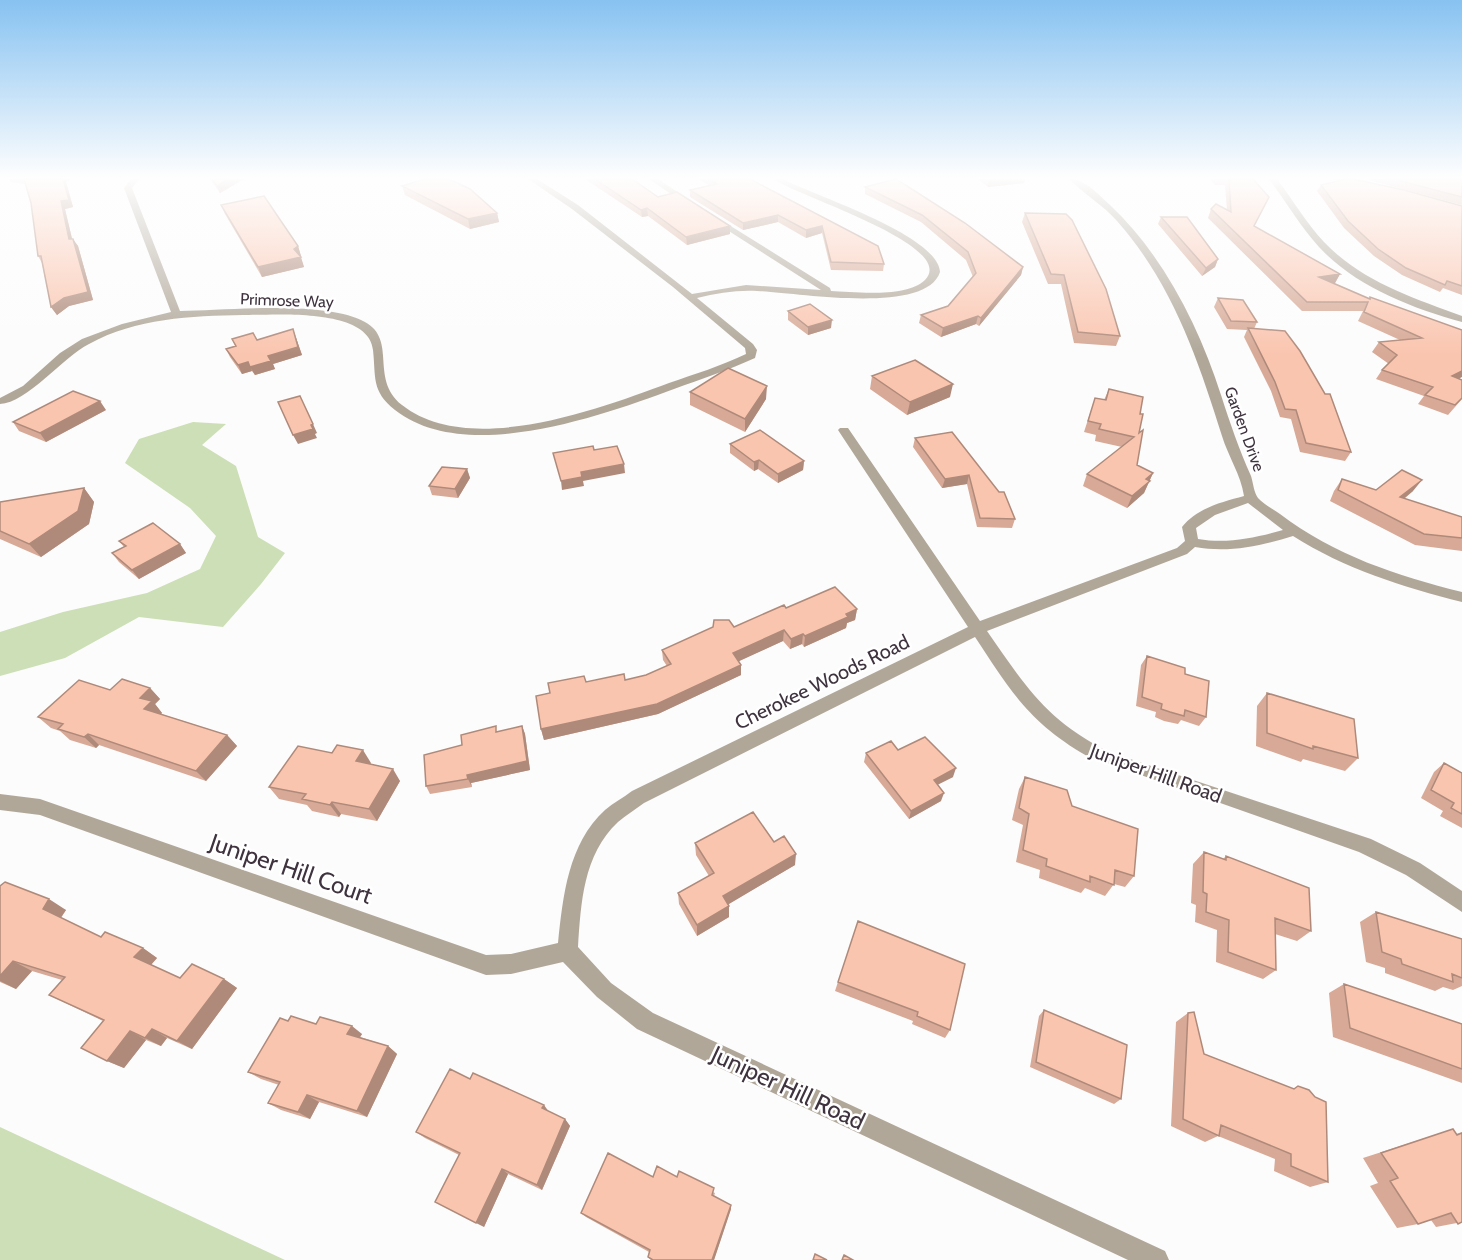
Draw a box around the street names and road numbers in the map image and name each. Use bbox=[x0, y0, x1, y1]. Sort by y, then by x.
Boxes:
street label: Primrose Way bbox=[240, 289, 334, 312]
street label: Garden Drive bbox=[1220, 384, 1269, 474]
street label: Cherokee Woods Road bbox=[731, 629, 913, 735]
street label: Juniper Hill Road bbox=[1086, 738, 1225, 808]
street label: Juniper Hill Court bbox=[205, 827, 376, 910]
street label: Juniper Hill Road bbox=[706, 1039, 870, 1136]

